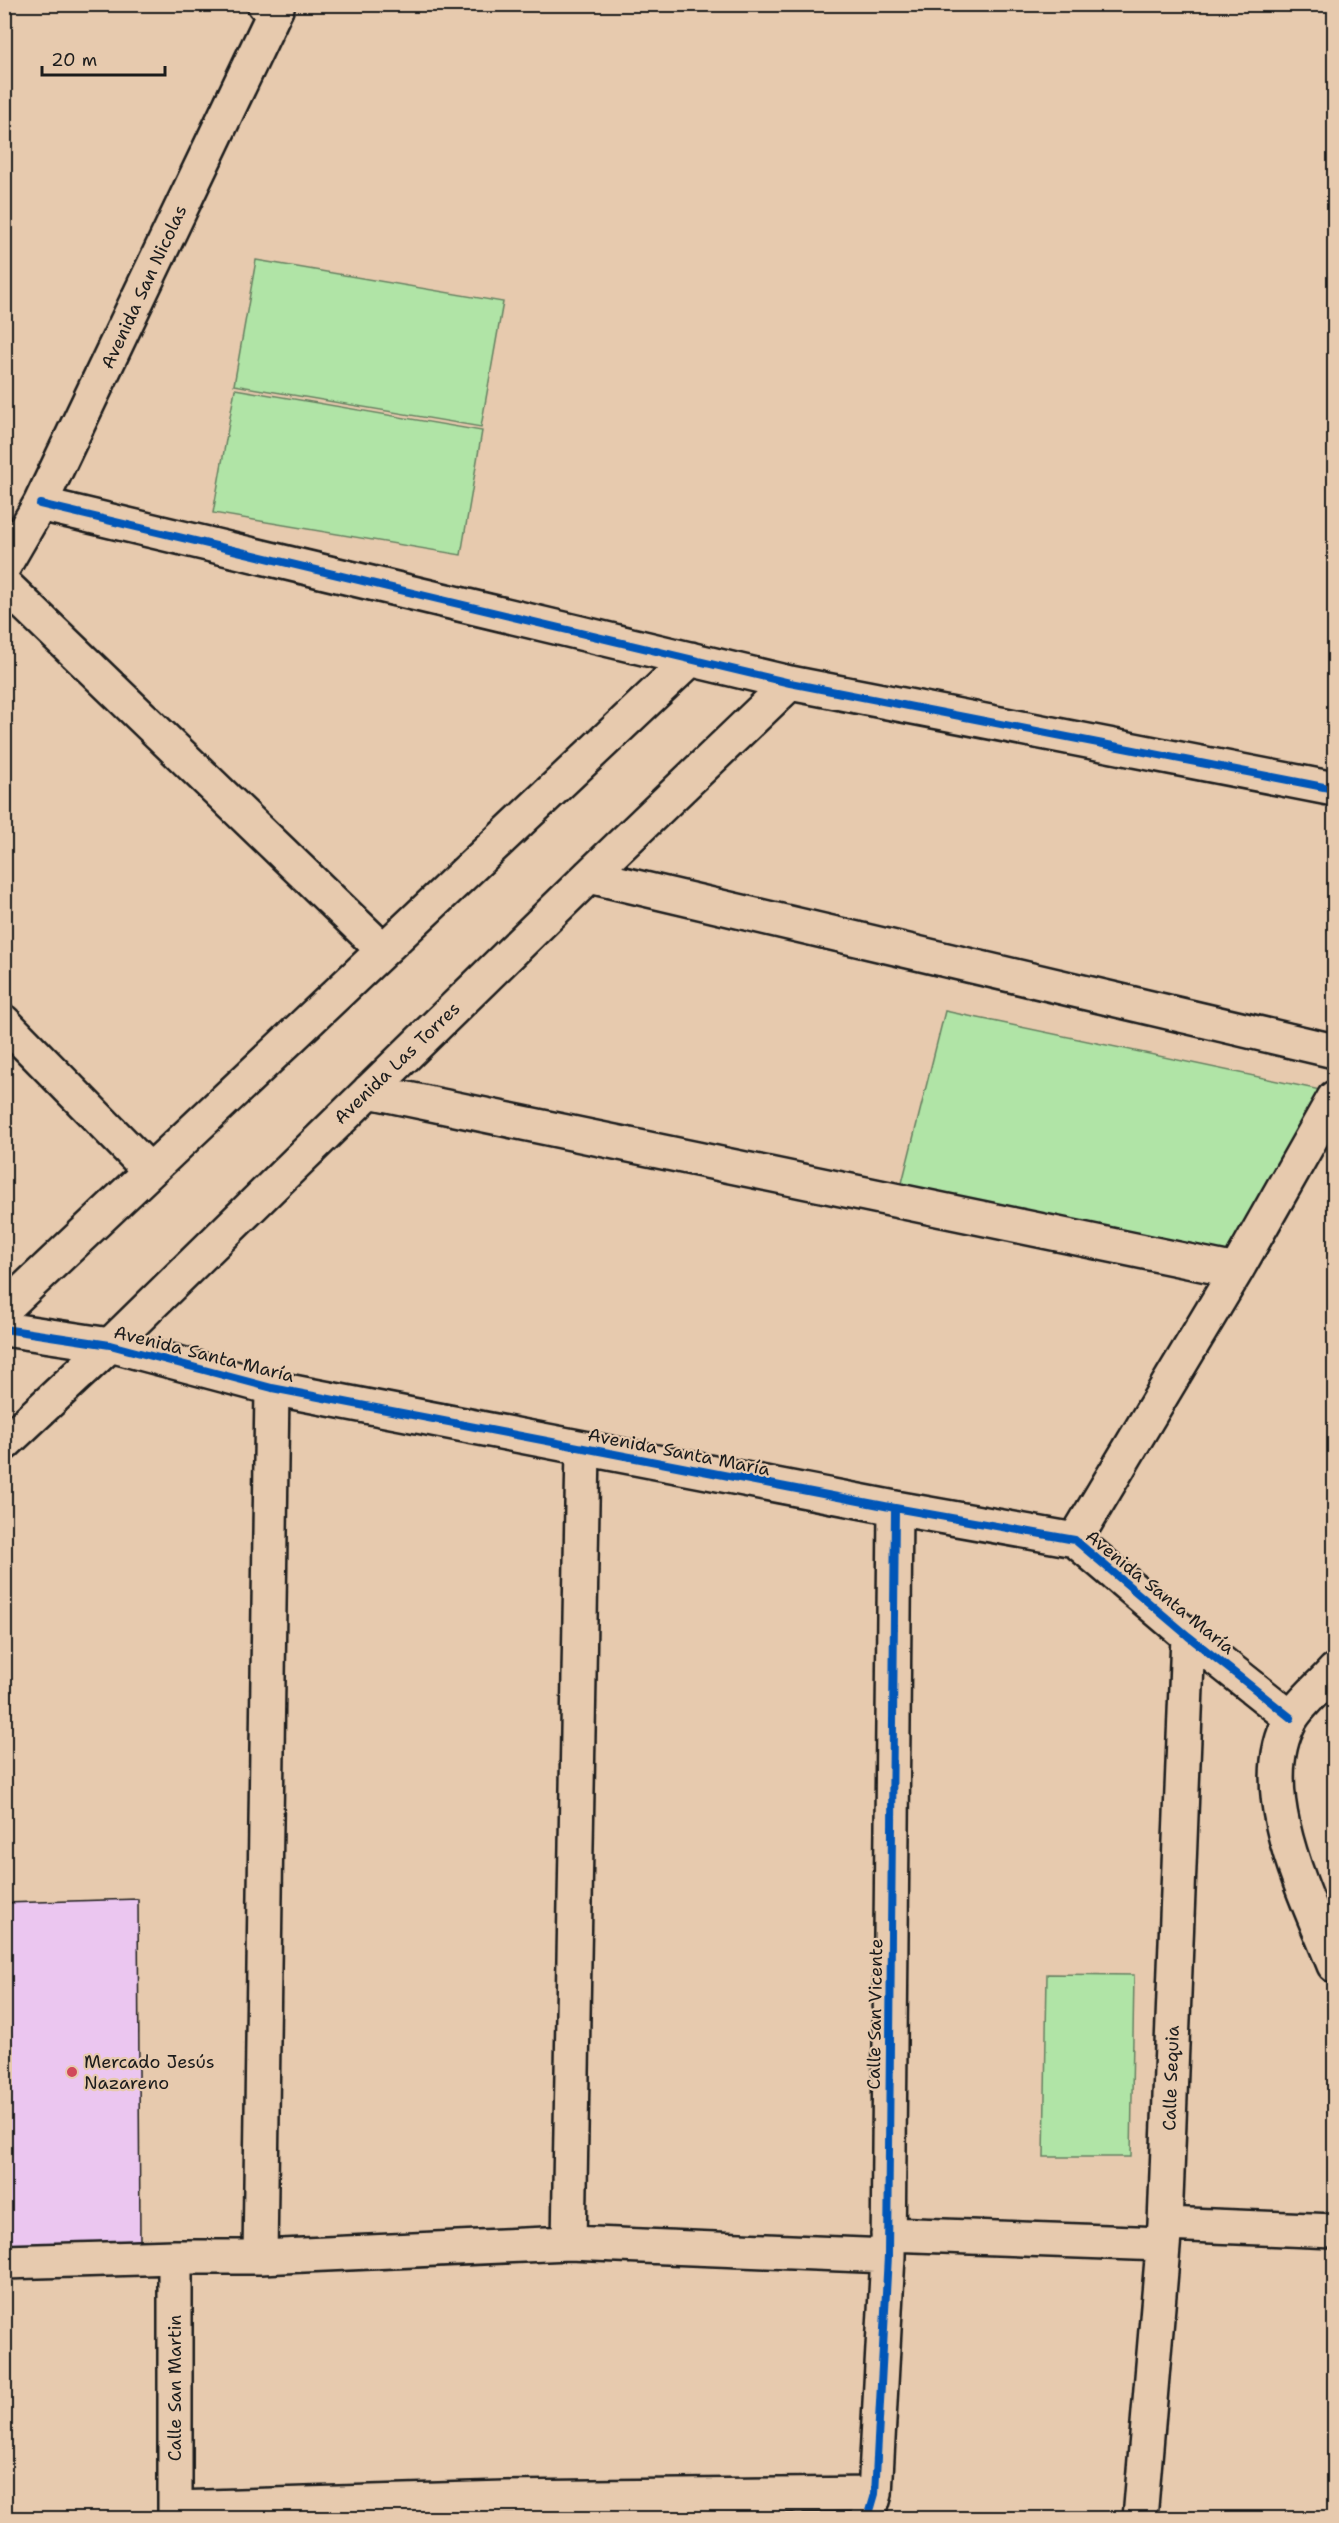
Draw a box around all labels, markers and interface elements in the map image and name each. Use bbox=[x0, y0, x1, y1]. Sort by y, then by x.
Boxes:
scale bar bbox=[42, 39, 165, 77]
text: 20 m bbox=[51, 48, 97, 72]
street label: Avenida San Nicolas bbox=[95, 201, 193, 373]
street label: Avenida Las Torres bbox=[329, 997, 465, 1129]
street label: Avenida Santa María bbox=[111, 1320, 297, 1388]
street label: Avenida Santa María bbox=[586, 1423, 772, 1481]
street label: Avenida Santa María bbox=[1080, 1524, 1240, 1660]
street label: Calle San Vicente bbox=[862, 1938, 888, 2090]
street label: Calle Sequia bbox=[1157, 2025, 1185, 2131]
place label: Mercado Jesús Nazareno bbox=[84, 2050, 215, 2095]
marker: Mercado Jesús Nazareno bbox=[65, 2065, 79, 2079]
street label: Calle San Martin bbox=[163, 2315, 187, 2461]

